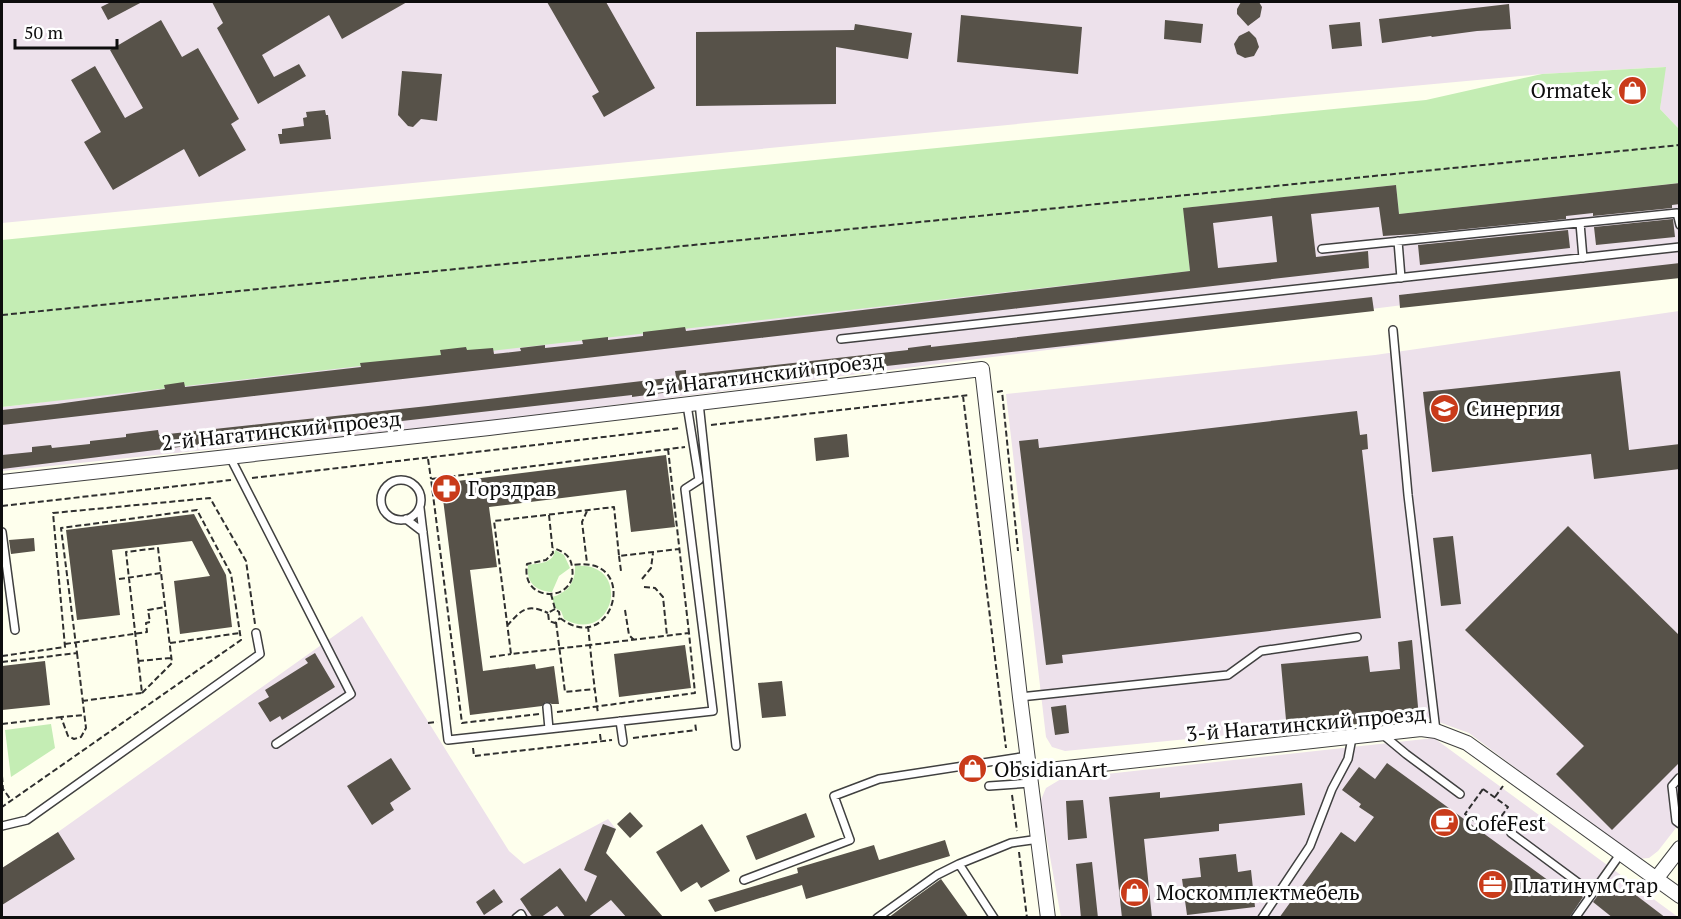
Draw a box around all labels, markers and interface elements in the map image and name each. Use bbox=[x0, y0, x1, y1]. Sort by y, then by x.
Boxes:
scale bar bbox=[15, 12, 117, 50]
text: 50 m bbox=[24, 20, 64, 44]
shop icon: Ormatek bbox=[1617, 74, 1649, 106]
place label: Ormatek bbox=[1530, 76, 1612, 104]
street label: 2-й Нагатинский проезд bbox=[643, 345, 885, 403]
school or university icon: Синергия bbox=[1429, 392, 1461, 424]
place label: Синергия bbox=[1466, 394, 1561, 422]
street label: 2-й Нагатинский проезд bbox=[160, 404, 402, 456]
pharmacy icon: Горздрав bbox=[431, 472, 463, 504]
place label: Горздрав bbox=[468, 474, 557, 502]
street label: 3-й Нагатинский проезд bbox=[1185, 699, 1427, 747]
shop icon: ObsidianArt bbox=[957, 753, 989, 785]
place label: ObsidianArt bbox=[994, 755, 1108, 783]
cafe icon: CofeFest bbox=[1428, 807, 1460, 839]
place label: CofeFest bbox=[1465, 809, 1546, 837]
office icon: ПлатинумСтар bbox=[1476, 869, 1508, 901]
place label: ПлатинумСтар bbox=[1513, 871, 1658, 899]
shop icon: Москомплектмебель bbox=[1119, 876, 1151, 908]
place label: Москомплектмебель bbox=[1156, 878, 1360, 906]

